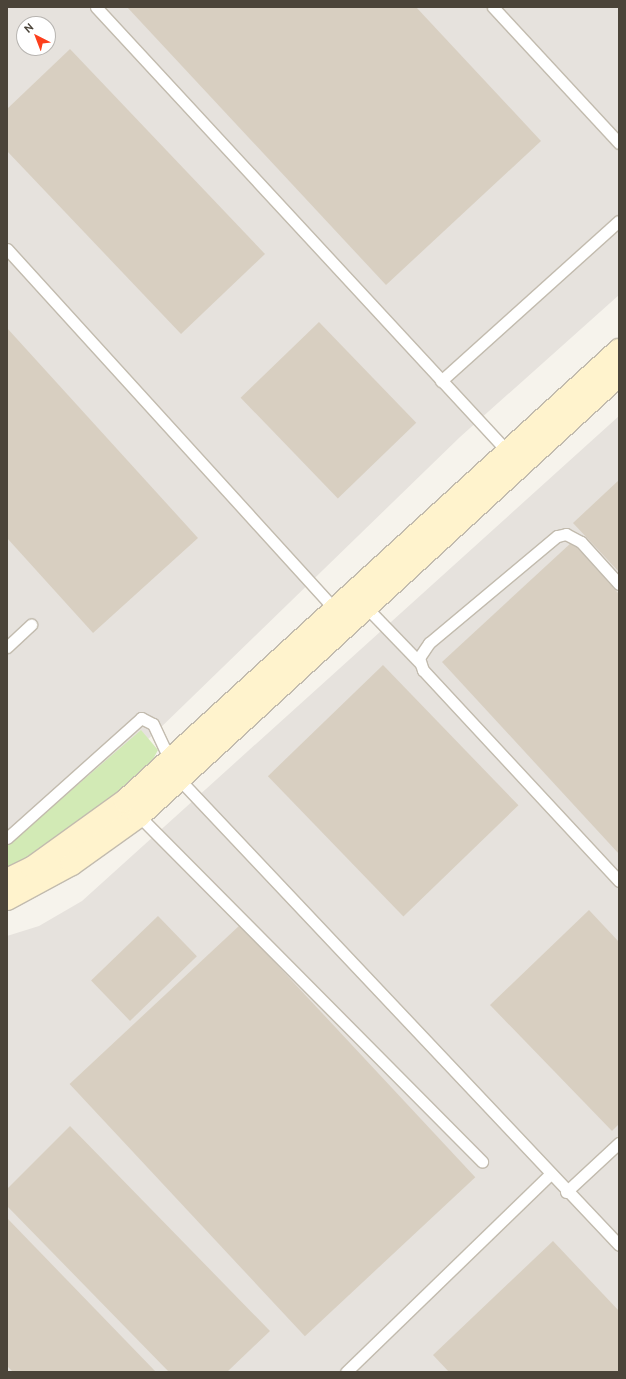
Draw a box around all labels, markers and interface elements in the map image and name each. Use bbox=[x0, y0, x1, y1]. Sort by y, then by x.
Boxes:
north arrow bbox=[16, 16, 56, 56]
text: N bbox=[22, 21, 36, 35]

